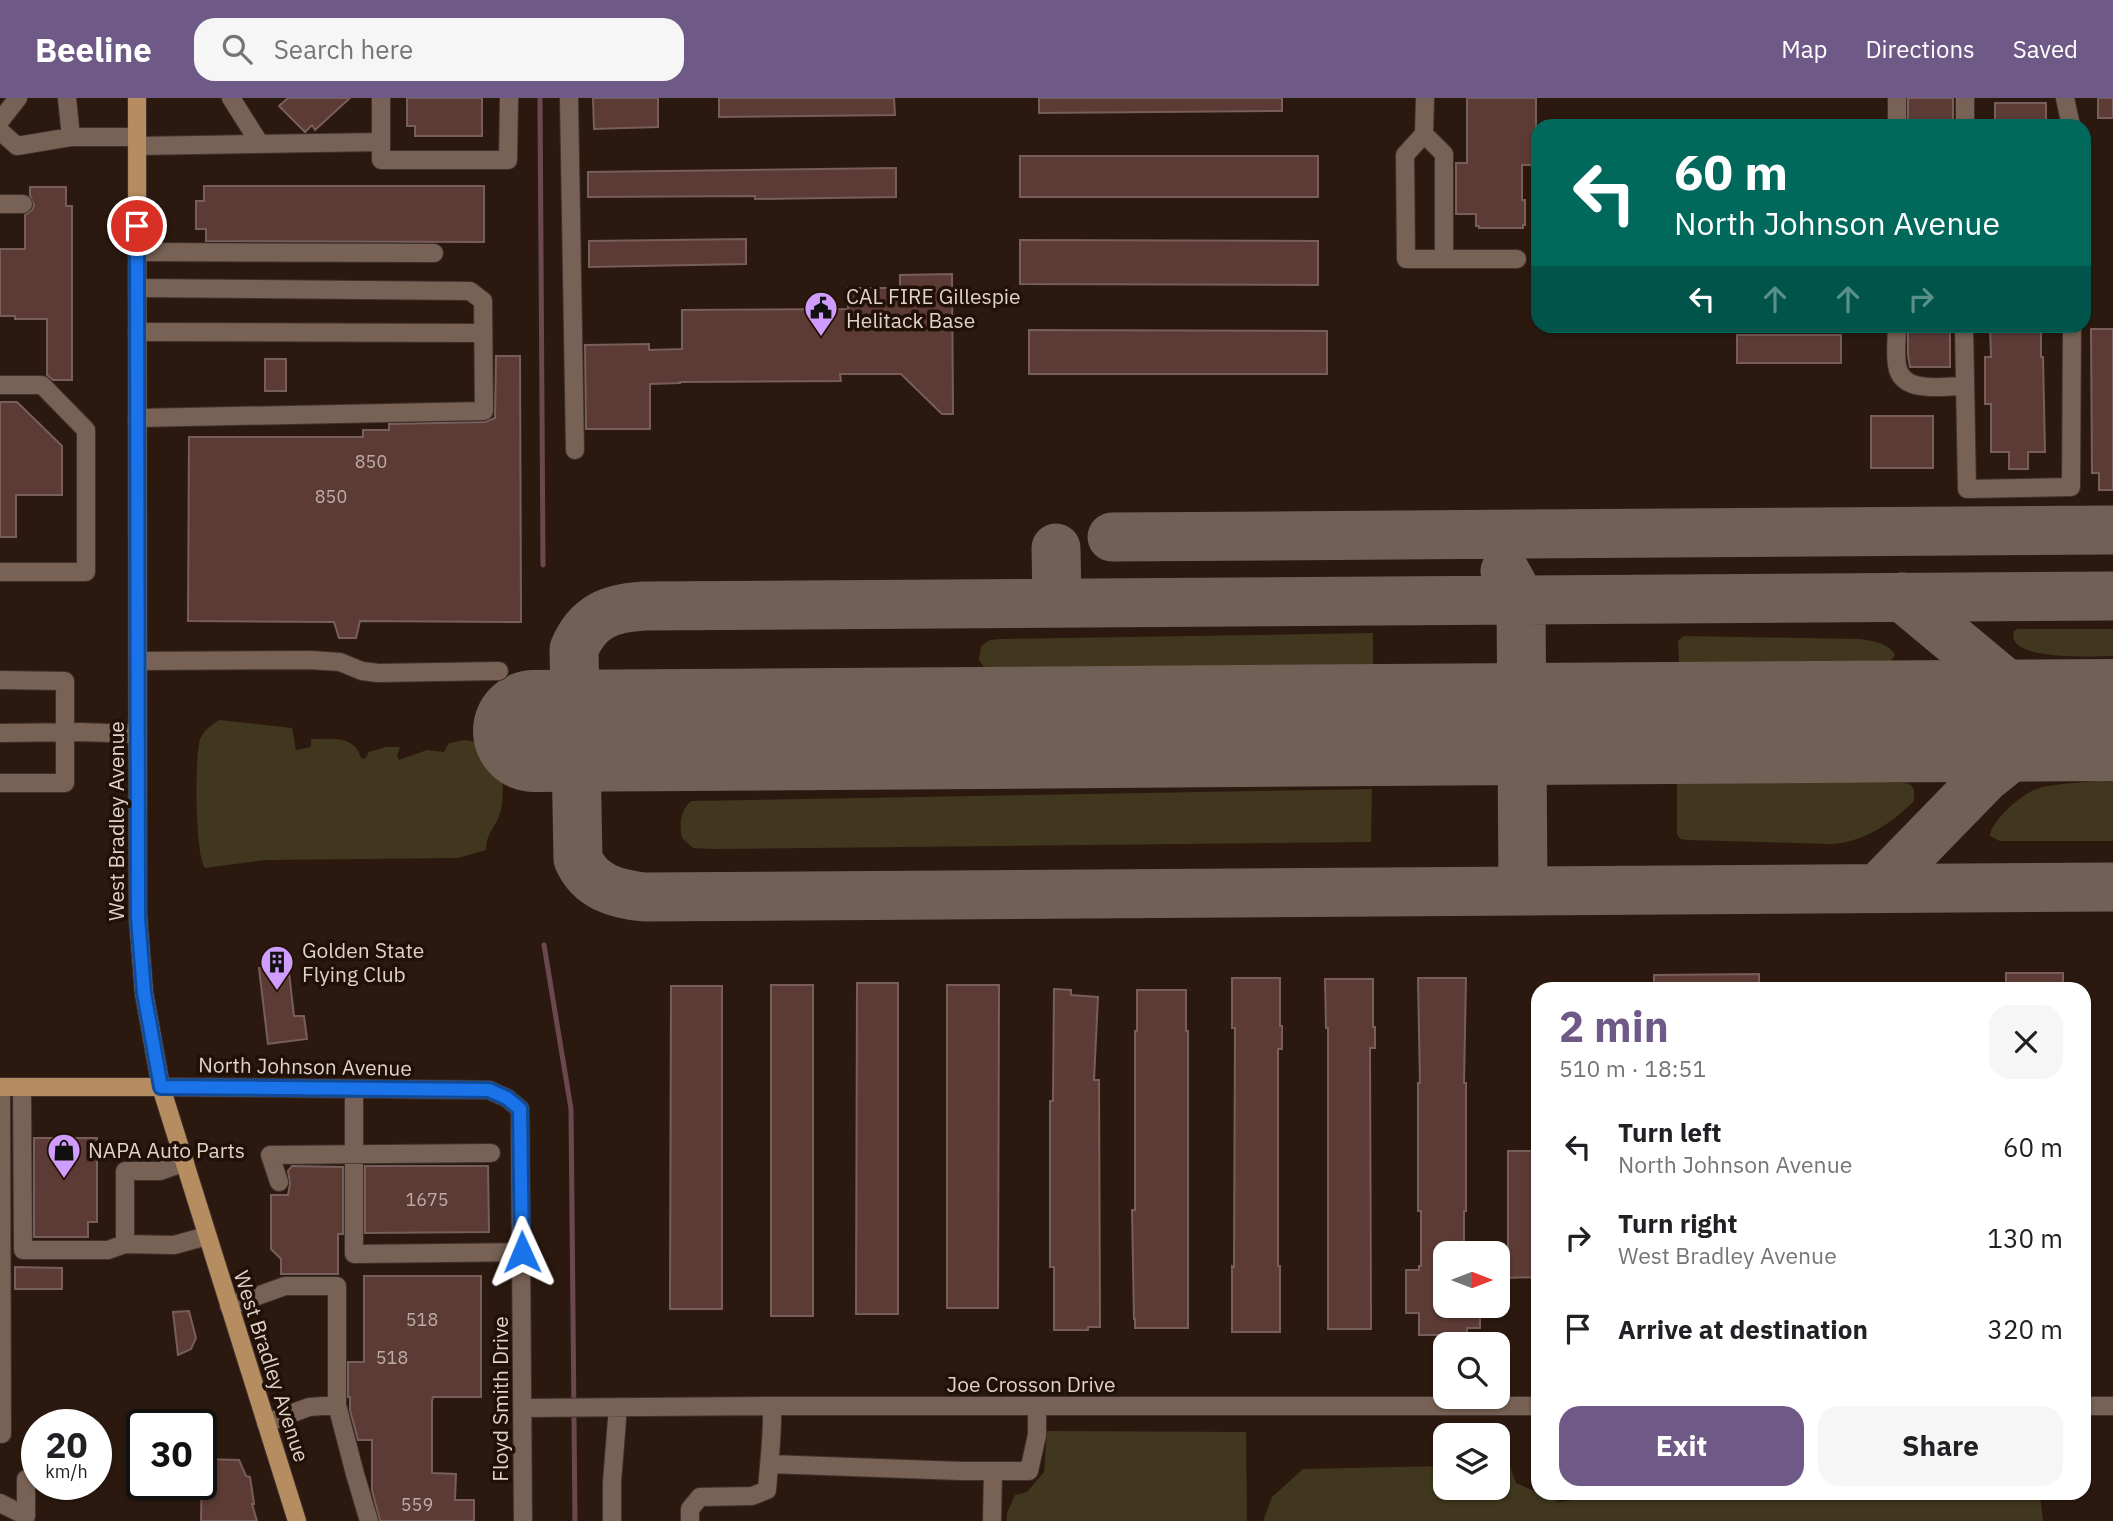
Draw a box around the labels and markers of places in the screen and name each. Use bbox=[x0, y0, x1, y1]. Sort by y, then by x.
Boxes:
pin bbox=[107, 196, 167, 256]
place label: CAL FIRE Gillespie Helitack Base bbox=[846, 282, 1021, 334]
public building icon: CAL FIRE Gillespie Helitack Base bbox=[802, 289, 840, 338]
place label: Golden State Flying Club bbox=[302, 936, 424, 988]
building icon: Golden State Flying Club bbox=[258, 943, 296, 992]
shop icon: NAPA Auto Parts bbox=[45, 1131, 83, 1180]
place label: NAPA Auto Parts bbox=[88, 1136, 245, 1164]

